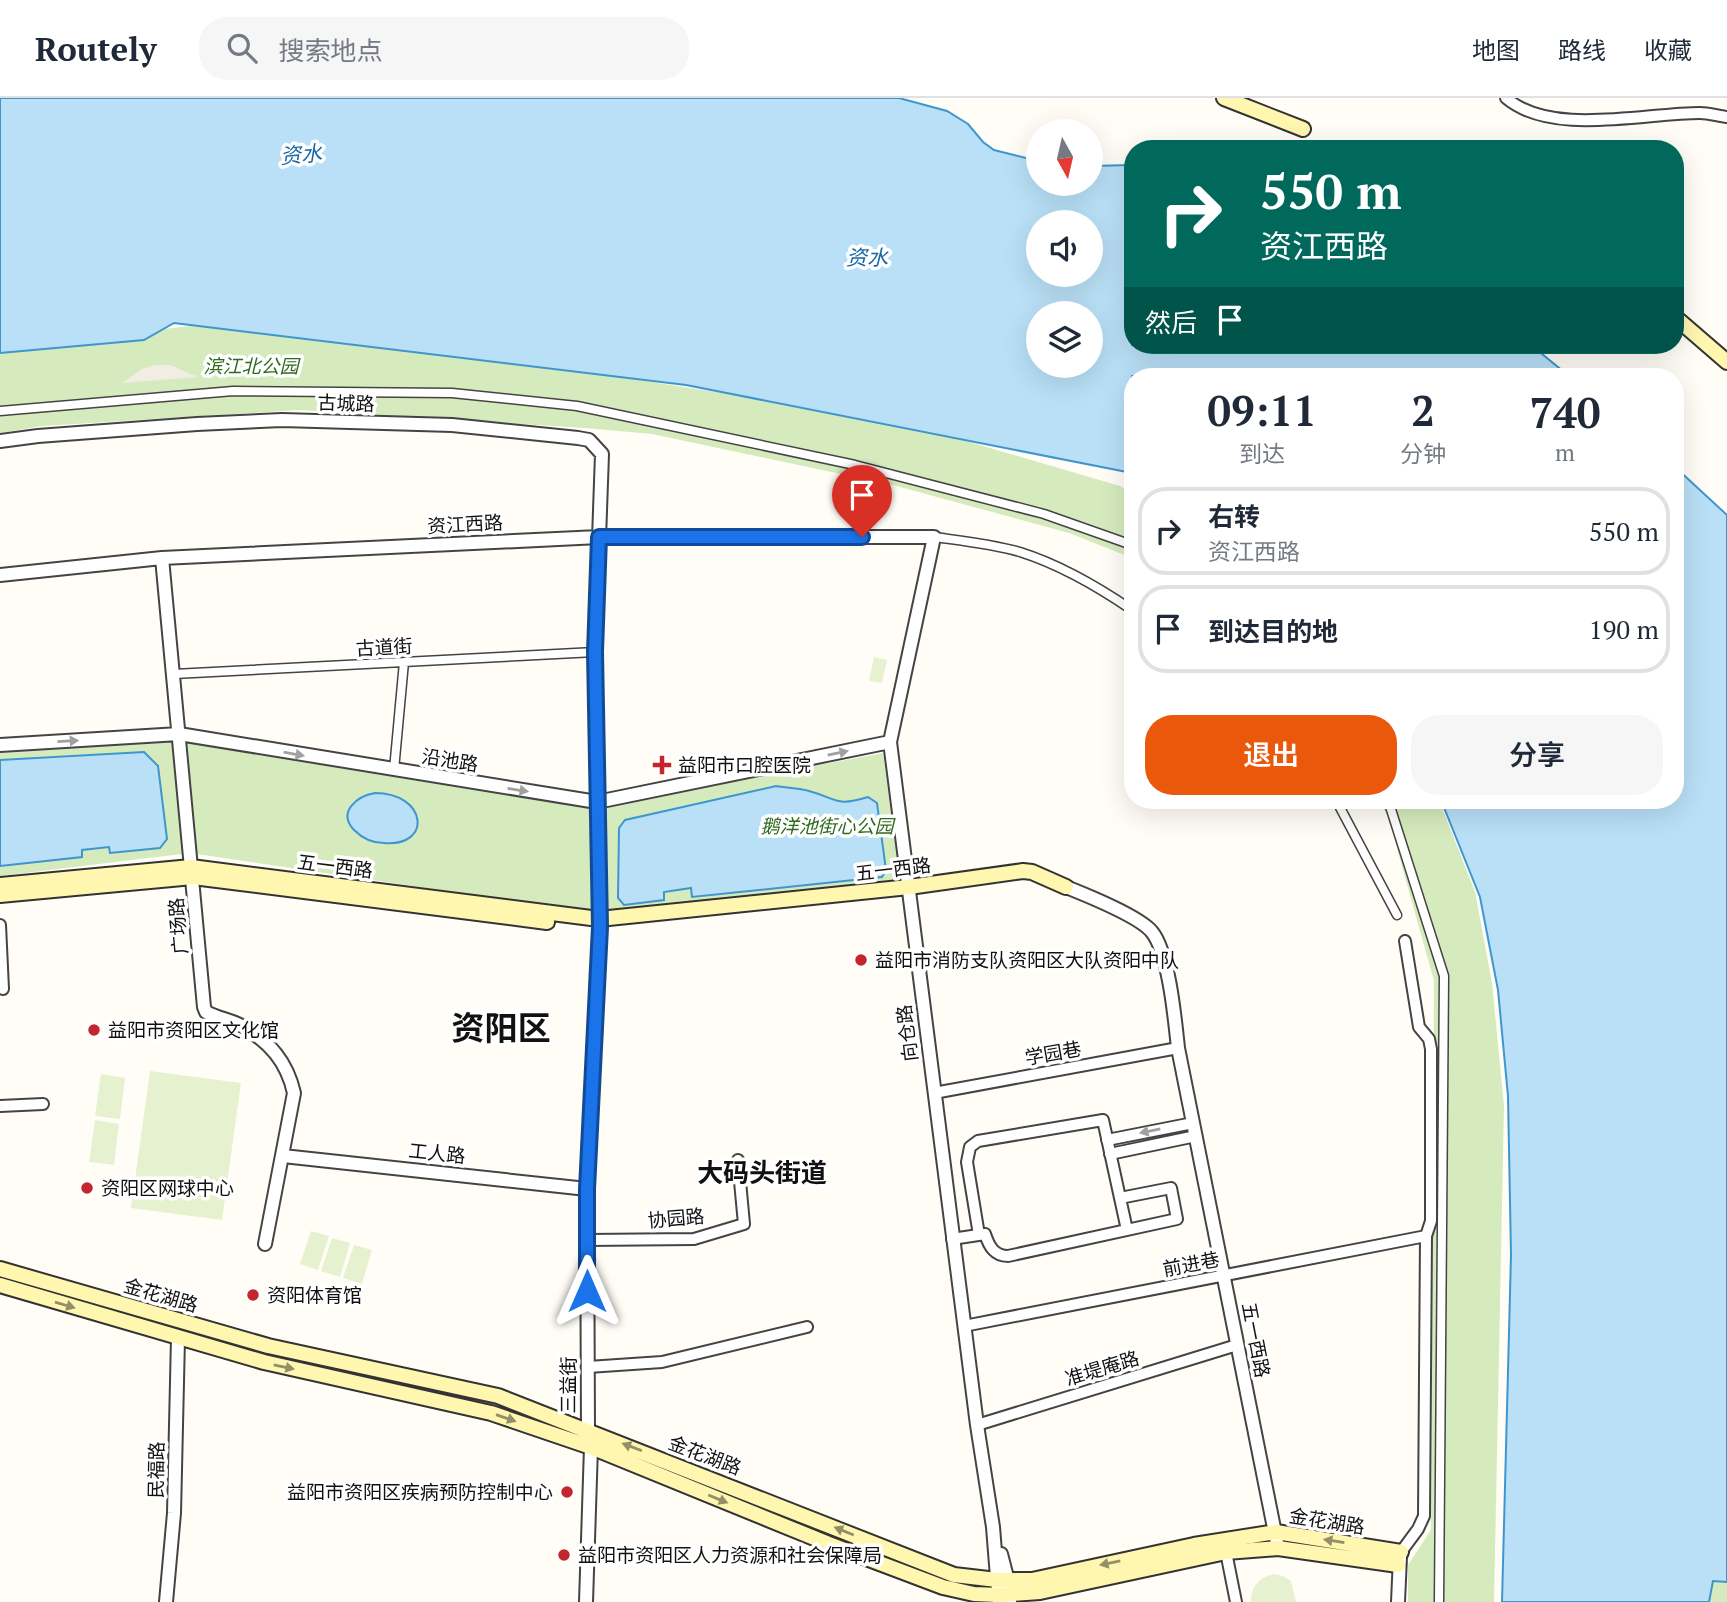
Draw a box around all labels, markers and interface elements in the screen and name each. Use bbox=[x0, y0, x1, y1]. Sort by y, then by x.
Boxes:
search box bbox=[199, 17, 689, 80]
text: Routely bbox=[35, 27, 157, 70]
icon: search bbox=[223, 29, 261, 67]
text: 搜索地点 bbox=[279, 33, 383, 67]
text: 地图 bbox=[1472, 34, 1520, 66]
text: 路线 bbox=[1558, 34, 1606, 66]
text: 收藏 bbox=[1644, 34, 1692, 66]
north arrow bbox=[1026, 119, 1102, 196]
map controls bbox=[1026, 119, 1103, 378]
water label: 资水 bbox=[279, 138, 324, 170]
text: 550 m bbox=[1260, 158, 1402, 223]
icon: right bbox=[1145, 168, 1236, 259]
button: sound bbox=[1026, 210, 1103, 287]
text: 资江西路 bbox=[1260, 225, 1388, 267]
water label: 资水 bbox=[846, 243, 889, 271]
button: layers bbox=[1026, 301, 1103, 378]
icon: arrive bbox=[1211, 301, 1249, 339]
text: 然后 bbox=[1145, 305, 1197, 339]
park label: 滨江北公园 bbox=[203, 353, 301, 378]
text: 09:11 bbox=[1207, 382, 1317, 438]
text: 2 bbox=[1411, 382, 1435, 438]
text: 740 bbox=[1529, 384, 1601, 440]
street label: 古城路 bbox=[317, 389, 375, 416]
text: m bbox=[1555, 437, 1575, 468]
text: 到达 bbox=[1239, 438, 1285, 469]
text: 分钟 bbox=[1400, 438, 1446, 469]
pin bbox=[832, 465, 892, 537]
icon: arrive bbox=[843, 476, 881, 514]
text: 右转 bbox=[1208, 499, 1260, 533]
street label: 资江西路 bbox=[426, 509, 504, 538]
icon: right bbox=[1149, 512, 1187, 550]
text: 550 m bbox=[1589, 514, 1659, 548]
text: 资江西路 bbox=[1208, 536, 1300, 567]
icon: arrive bbox=[1149, 610, 1187, 648]
text: 190 m bbox=[1589, 612, 1659, 646]
text: 到达目的地 bbox=[1208, 614, 1338, 648]
street label: 古道街 bbox=[355, 633, 413, 660]
button: 退出 bbox=[1145, 715, 1397, 795]
button: 分享 bbox=[1411, 715, 1663, 795]
one-way arrow bbox=[57, 735, 79, 746]
street label: 沿池路 bbox=[420, 743, 480, 776]
one-way arrow bbox=[827, 747, 849, 758]
one-way arrow bbox=[283, 749, 305, 760]
place label: 益阳市口腔医院 bbox=[678, 752, 811, 777]
marker: 益阳市口腔医院 bbox=[652, 755, 672, 775]
one-way arrow bbox=[508, 785, 530, 796]
park label: 鹅洋池街心公园 bbox=[760, 813, 896, 838]
street label: 五一西路 bbox=[296, 848, 374, 883]
street label: 五一西路 bbox=[854, 851, 932, 886]
street label: 广场路 bbox=[163, 897, 192, 956]
place label: 益阳市消防支队资阳区大队资阳中队 bbox=[875, 947, 1179, 972]
marker: 益阳市消防支队资阳区大队资阳中队 bbox=[853, 952, 869, 968]
street label: 向仓路 bbox=[891, 1003, 922, 1063]
district label: 资阳区 bbox=[452, 1006, 551, 1049]
place label: 益阳市资阳区文化馆 bbox=[108, 1017, 279, 1042]
marker: 益阳市资阳区文化馆 bbox=[86, 1022, 102, 1038]
street label: 学园巷 bbox=[1023, 1035, 1083, 1070]
one-way arrow bbox=[1139, 1126, 1161, 1137]
street label: 工人路 bbox=[407, 1137, 467, 1168]
district label: 大码头街道 bbox=[697, 1155, 827, 1189]
place label: 资阳区网球中心 bbox=[101, 1175, 234, 1200]
marker: 资阳区网球中心 bbox=[79, 1180, 95, 1196]
street label: 协园路 bbox=[646, 1203, 705, 1232]
street label: 前进巷 bbox=[1161, 1246, 1221, 1281]
position arrow bbox=[550, 1254, 624, 1328]
street label: 金花湖路 bbox=[121, 1272, 201, 1317]
place label: 资阳体育馆 bbox=[267, 1282, 362, 1307]
marker: 资阳体育馆 bbox=[245, 1287, 261, 1303]
one-way arrow bbox=[55, 1300, 76, 1310]
street label: 五一西路 bbox=[1237, 1300, 1276, 1380]
street label: 准堤庵路 bbox=[1062, 1344, 1142, 1391]
street label: 三益街 bbox=[555, 1356, 580, 1414]
one-way arrow bbox=[273, 1362, 295, 1373]
one-way arrow bbox=[495, 1413, 516, 1424]
street label: 金花湖路 bbox=[665, 1429, 745, 1480]
street label: 民福路 bbox=[143, 1441, 168, 1499]
one-way arrow bbox=[622, 1442, 643, 1453]
place label: 益阳市资阳区疾病预防控制中心 bbox=[287, 1479, 553, 1504]
marker: 益阳市资阳区疾病预防控制中心 bbox=[559, 1484, 575, 1500]
one-way arrow bbox=[708, 1494, 729, 1505]
street label: 金花湖路 bbox=[1288, 1502, 1367, 1539]
one-way arrow bbox=[833, 1525, 854, 1536]
one-way arrow bbox=[1322, 1535, 1344, 1546]
place label: 益阳市资阳区人力资源和社会保障局 bbox=[578, 1542, 882, 1567]
marker: 益阳市资阳区人力资源和社会保障局 bbox=[556, 1547, 572, 1563]
one-way arrow bbox=[1099, 1558, 1121, 1569]

